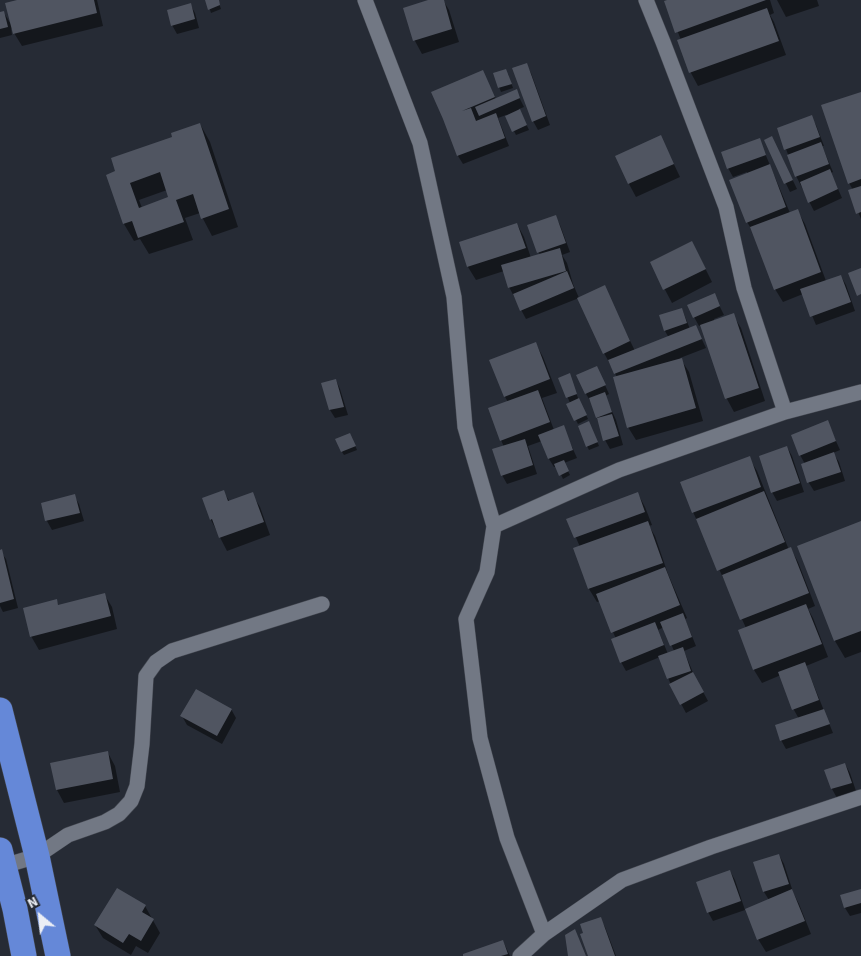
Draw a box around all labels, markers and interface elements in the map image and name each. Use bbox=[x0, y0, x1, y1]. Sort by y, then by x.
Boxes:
north arrow bbox=[15, 891, 65, 941]
text: N bbox=[24, 892, 42, 914]

